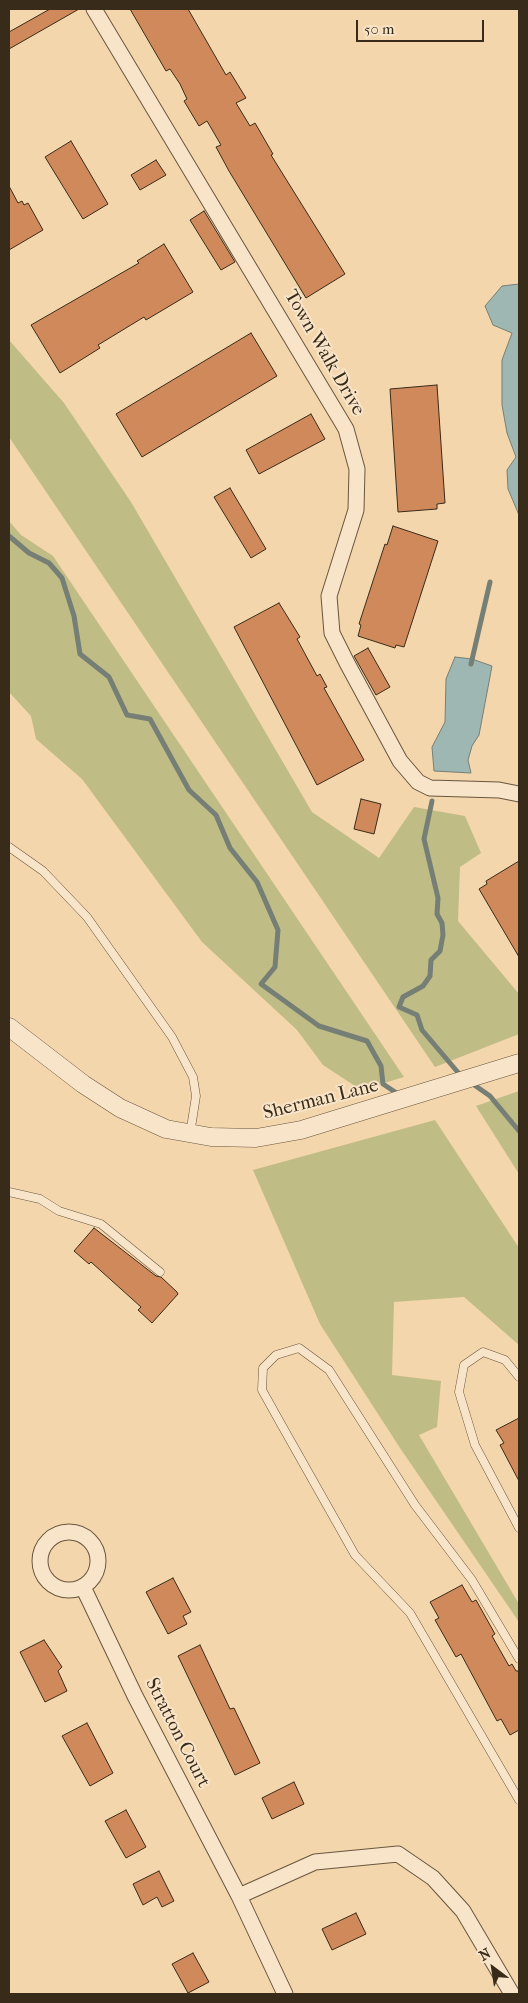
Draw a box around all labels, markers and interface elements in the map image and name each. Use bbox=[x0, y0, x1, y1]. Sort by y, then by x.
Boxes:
scale bar bbox=[358, 10, 486, 42]
text: 50 m bbox=[364, 20, 394, 38]
street label: Town Walk Drive bbox=[279, 286, 369, 420]
street label: Sherman Lane bbox=[261, 1075, 381, 1125]
street label: Stratton Court bbox=[140, 1675, 214, 1791]
north arrow bbox=[468, 1943, 518, 1993]
text: N bbox=[476, 1945, 494, 1965]

